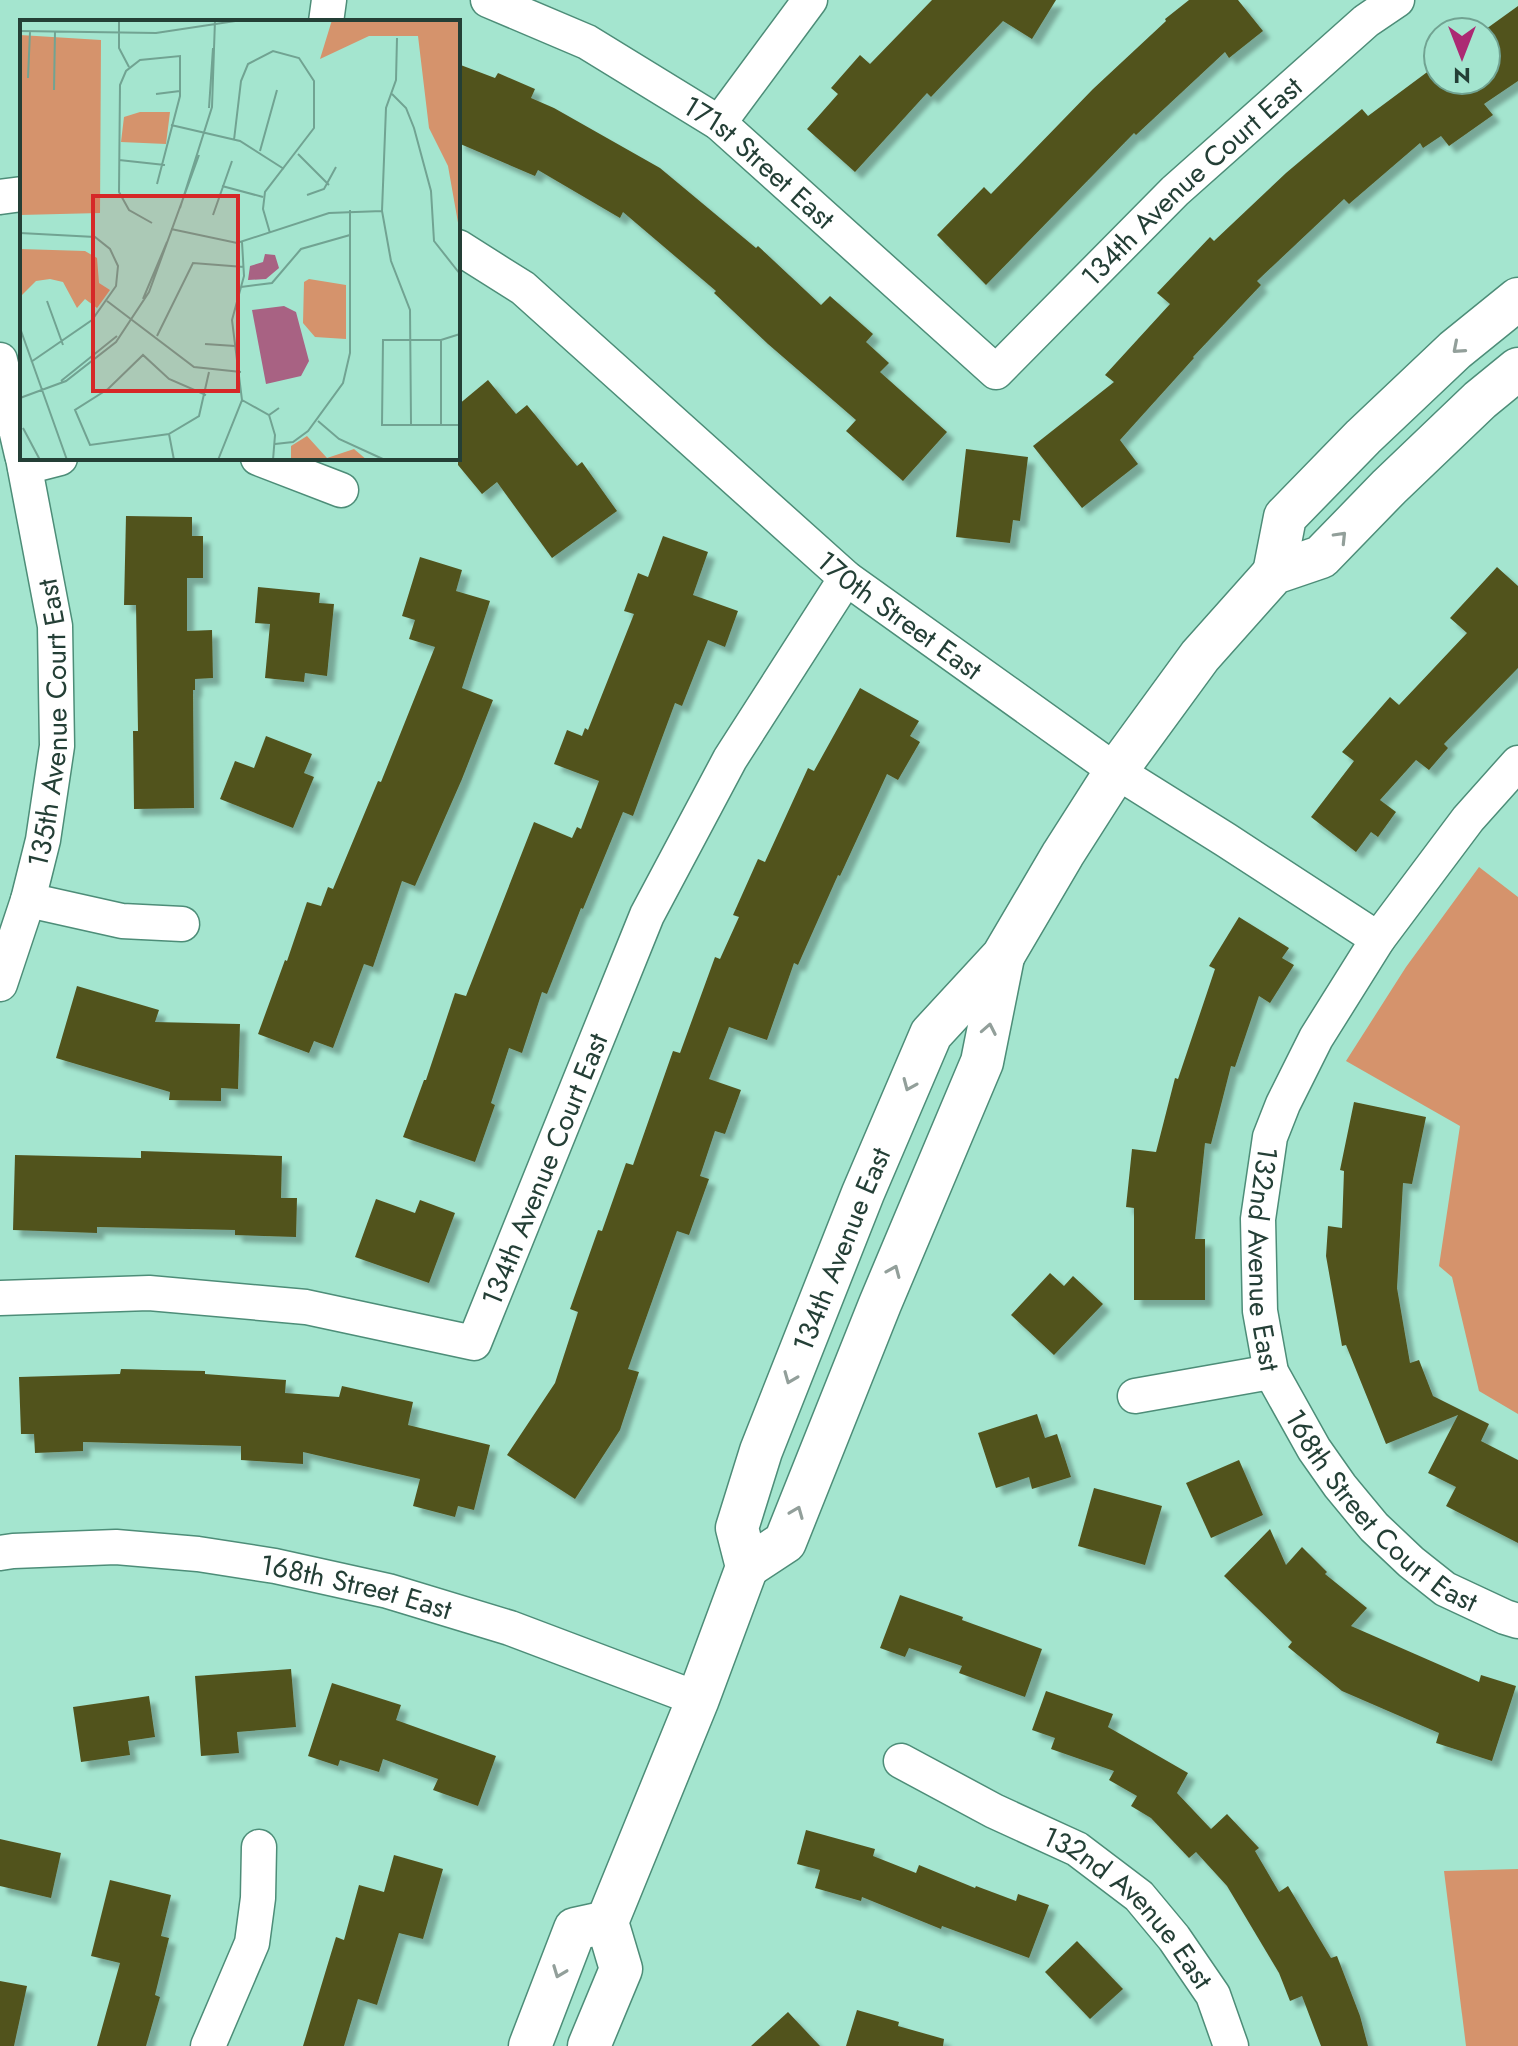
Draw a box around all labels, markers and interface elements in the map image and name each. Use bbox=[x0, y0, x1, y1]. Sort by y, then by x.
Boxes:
north arrow bbox=[1422, 16, 1502, 96]
inset map bbox=[20, 20, 460, 460]
text: N bbox=[1453, 60, 1471, 92]
street label: 134th Avenue Court East bbox=[1071, 67, 1311, 296]
street label: 171st Street East bbox=[675, 85, 844, 239]
one-way arrow bbox=[1452, 338, 1467, 353]
one-way arrow bbox=[1332, 532, 1346, 546]
street label: 170th Street East bbox=[808, 541, 991, 690]
street label: 135th Avenue Court East bbox=[16, 575, 78, 872]
one-way arrow bbox=[979, 1022, 996, 1036]
street label: 134th Avenue Court East bbox=[471, 1027, 618, 1312]
one-way arrow bbox=[903, 1077, 919, 1091]
street label: 134th Avenue East bbox=[782, 1141, 901, 1357]
street label: 132nd Avenue East bbox=[1237, 1144, 1291, 1375]
one-way arrow bbox=[885, 1265, 901, 1279]
one-way arrow bbox=[783, 1370, 800, 1384]
street label: 168th Street Court East bbox=[1275, 1401, 1485, 1622]
one-way arrow bbox=[787, 1506, 804, 1520]
street label: 168th Street East bbox=[258, 1544, 457, 1630]
street label: 132nd Avenue East bbox=[1036, 1816, 1223, 1997]
one-way arrow bbox=[552, 1964, 569, 1978]

